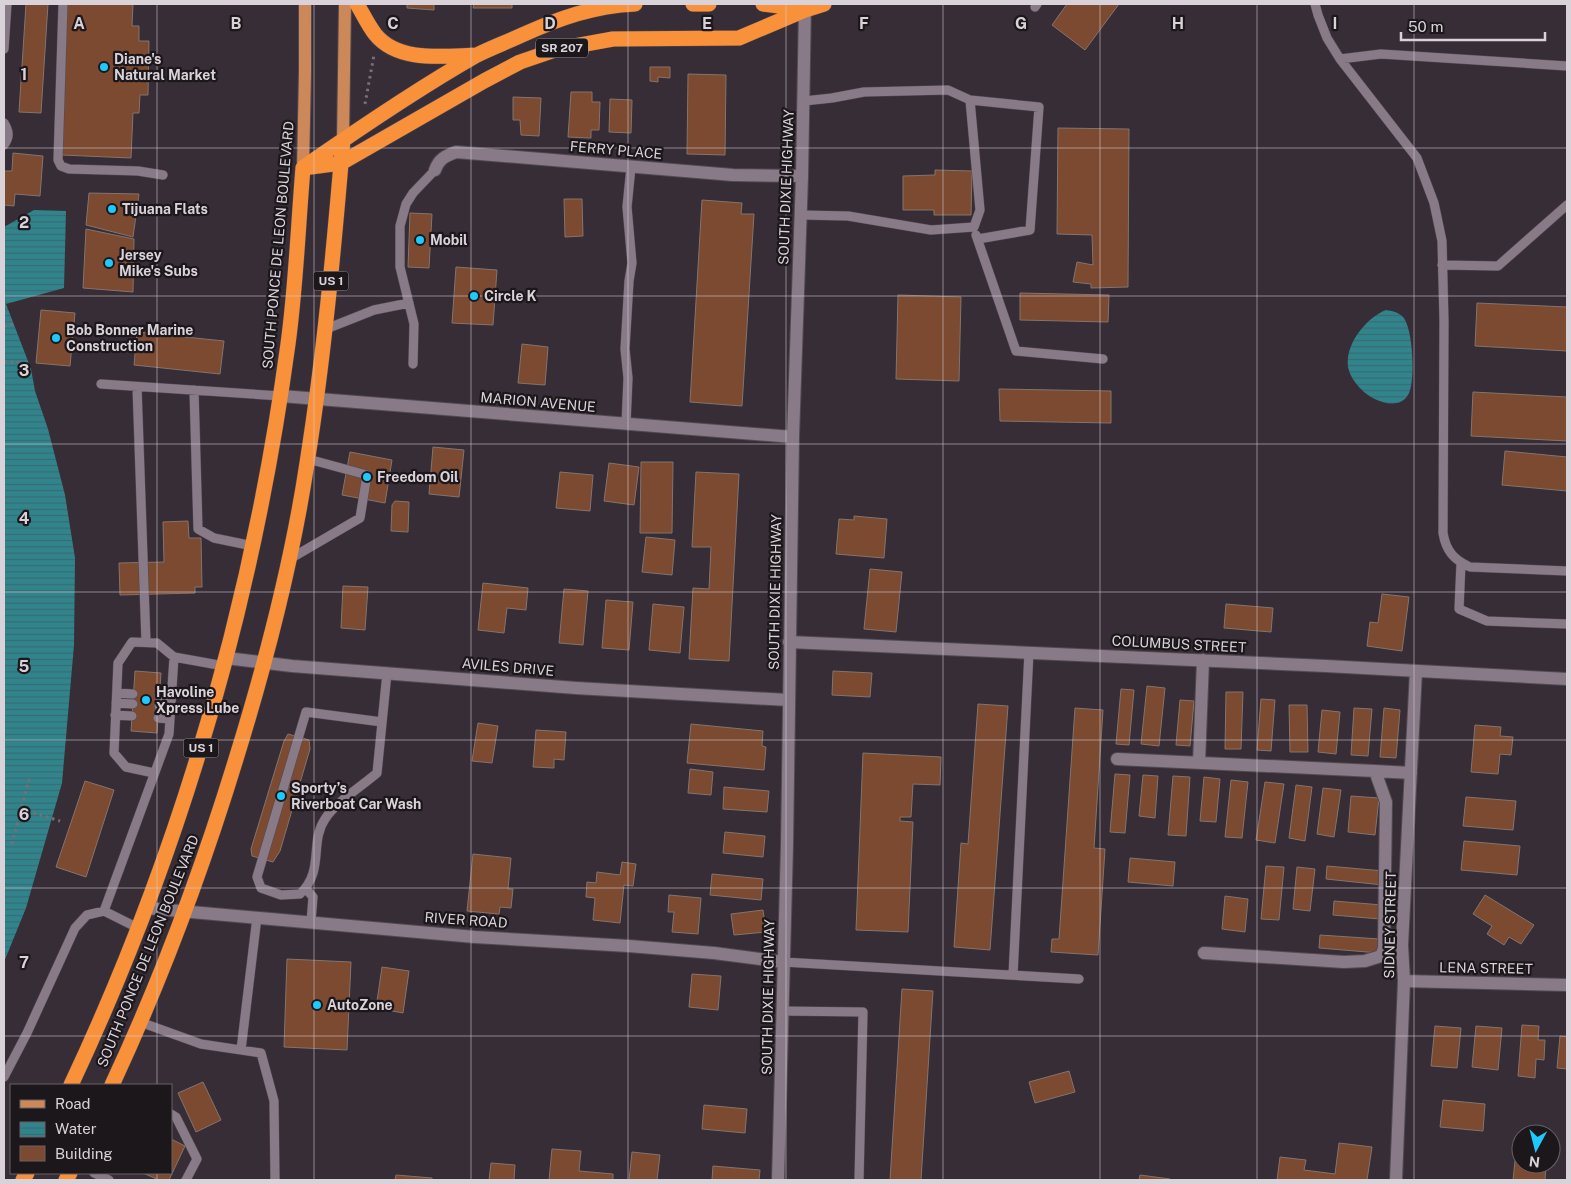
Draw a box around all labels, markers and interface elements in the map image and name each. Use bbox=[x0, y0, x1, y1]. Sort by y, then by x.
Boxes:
scale bar bbox=[1401, 10, 1545, 42]
text: A bbox=[73, 14, 85, 33]
text: B bbox=[231, 14, 242, 33]
text: C bbox=[387, 14, 399, 33]
text: D bbox=[544, 14, 556, 33]
text: E bbox=[702, 14, 712, 33]
text: F bbox=[859, 14, 869, 33]
text: G bbox=[1015, 14, 1027, 33]
text: H bbox=[1172, 14, 1184, 33]
text: I bbox=[1333, 14, 1337, 33]
text: 50 m bbox=[1408, 18, 1443, 35]
road number: SR 207 bbox=[536, 38, 588, 58]
place label: Diane's Natural Market bbox=[114, 51, 216, 83]
marker: Diane's Natural Market bbox=[98, 61, 110, 73]
text: 1 bbox=[21, 65, 27, 84]
street label: SOUTH DIXIE HIGHWAY bbox=[775, 108, 797, 265]
street label: SOUTH PONCE DE LEON BOULEVARD bbox=[259, 120, 297, 370]
street label: FERRY PLACE bbox=[569, 138, 663, 162]
place label: Tijuana Flats bbox=[122, 201, 208, 217]
marker: Tijuana Flats bbox=[106, 203, 118, 215]
text: 2 bbox=[19, 213, 29, 232]
place label: Mobil bbox=[430, 232, 468, 248]
marker: Mobil bbox=[414, 234, 426, 246]
place label: Jersey Mike's Subs bbox=[119, 247, 198, 279]
marker: Jersey Mike's Subs bbox=[103, 257, 115, 269]
road number: US 1 bbox=[314, 272, 348, 290]
place label: Circle K bbox=[484, 288, 537, 304]
marker: Circle K bbox=[468, 290, 480, 302]
place label: Bob Bonner Marine Construction bbox=[66, 322, 193, 354]
marker: Bob Bonner Marine Construction bbox=[50, 332, 62, 344]
text: 3 bbox=[19, 361, 29, 380]
street label: MARION AVENUE bbox=[480, 389, 596, 415]
place label: Freedom Oil bbox=[377, 469, 459, 485]
marker: Freedom Oil bbox=[361, 471, 373, 483]
text: 4 bbox=[19, 509, 30, 528]
street label: SOUTH DIXIE HIGHWAY bbox=[766, 514, 784, 670]
street label: COLUMBUS STREET bbox=[1111, 632, 1247, 656]
street label: AVILES DRIVE bbox=[461, 655, 555, 679]
text: 5 bbox=[19, 657, 30, 676]
place label: Havoline Xpress Lube bbox=[156, 684, 239, 716]
marker: Havoline Xpress Lube bbox=[140, 694, 152, 706]
road number: US 1 bbox=[184, 738, 218, 758]
place label: Sporty’s Riverboat Car Wash bbox=[291, 780, 421, 812]
marker: Sporty’s Riverboat Car Wash bbox=[275, 790, 287, 802]
text: 6 bbox=[19, 805, 29, 824]
street label: SOUTH PONCE DE LEON BOULEVARD bbox=[94, 833, 202, 1069]
street label: SIDNEY STREET bbox=[1381, 871, 1399, 979]
street label: RIVER ROAD bbox=[424, 909, 508, 931]
street label: SOUTH DIXIE HIGHWAY bbox=[759, 919, 777, 1075]
text: 7 bbox=[19, 953, 29, 972]
street label: LENA STREET bbox=[1439, 959, 1533, 977]
place label: AutoZone bbox=[327, 997, 393, 1013]
marker: AutoZone bbox=[311, 999, 323, 1011]
legend bbox=[10, 1084, 172, 1174]
text: Road bbox=[55, 1095, 91, 1112]
text: Water bbox=[55, 1120, 97, 1137]
north arrow bbox=[1511, 1124, 1561, 1174]
text: Building bbox=[55, 1145, 113, 1162]
text: N bbox=[1528, 1153, 1541, 1171]

